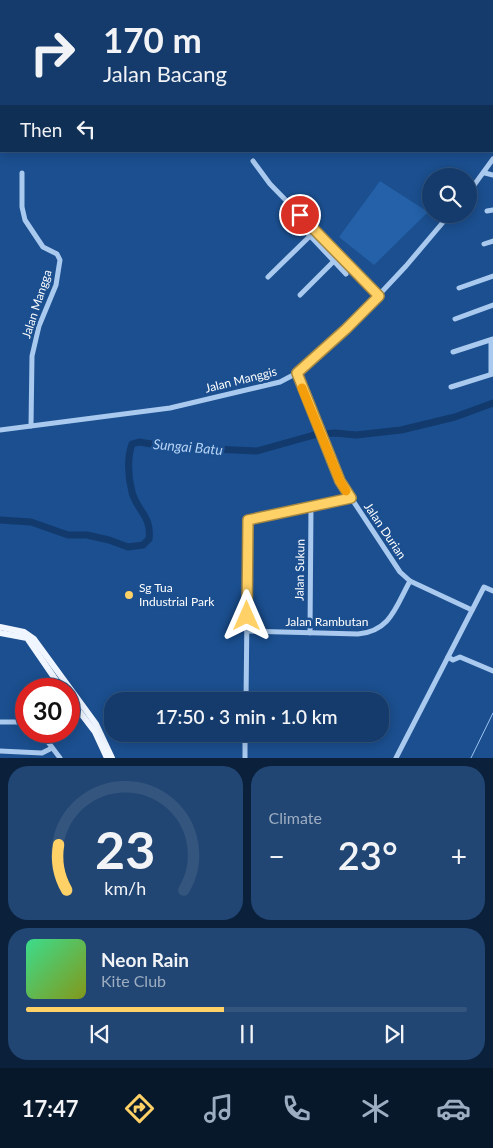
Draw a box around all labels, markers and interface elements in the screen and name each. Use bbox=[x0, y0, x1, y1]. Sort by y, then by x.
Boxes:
text: 170 m bbox=[103, 18, 202, 60]
icon: right bbox=[20, 20, 85, 85]
text: Jalan Bacang bbox=[103, 60, 227, 87]
icon: left bbox=[72, 115, 100, 143]
text: Then bbox=[20, 118, 62, 141]
map controls bbox=[422, 168, 477, 223]
button: search bbox=[422, 168, 477, 223]
pin bbox=[279, 194, 321, 236]
icon: arrive bbox=[286, 201, 314, 229]
street label: Jalan Mangga bbox=[18, 268, 55, 340]
street label: Jalan Manggis bbox=[203, 363, 278, 396]
water label: Sungai Batu bbox=[152, 435, 224, 458]
street label: Jalan Durian bbox=[361, 500, 410, 562]
street label: Jalan Sukun bbox=[291, 539, 308, 601]
place label: Sg Tua Industrial Park bbox=[139, 580, 215, 609]
marker: Sg Tua Industrial Park bbox=[123, 589, 135, 601]
position arrow bbox=[220, 589, 272, 641]
street label: Jalan Rambutan bbox=[286, 614, 369, 629]
speed limit sign: 30 bbox=[15, 678, 80, 743]
text: 17:50 · 3 min · 1.0 km bbox=[156, 705, 337, 728]
text: Climate bbox=[269, 808, 322, 827]
text: 23 bbox=[95, 818, 155, 880]
text: 23° bbox=[338, 832, 398, 878]
text: − bbox=[269, 839, 285, 873]
text: + bbox=[451, 839, 467, 873]
text: km/h bbox=[104, 877, 146, 899]
text: Neon Rain bbox=[101, 948, 189, 971]
text: Kite Club bbox=[101, 971, 166, 990]
icon: previous bbox=[86, 1020, 114, 1048]
icon: pause bbox=[233, 1020, 261, 1048]
icon: next bbox=[380, 1020, 408, 1048]
icon: directions bbox=[122, 1091, 157, 1126]
icon: music bbox=[201, 1091, 236, 1126]
icon: phone bbox=[279, 1091, 314, 1126]
icon: climate bbox=[358, 1091, 393, 1126]
icon: car bbox=[436, 1091, 471, 1126]
text: 17:47 bbox=[22, 1095, 78, 1122]

